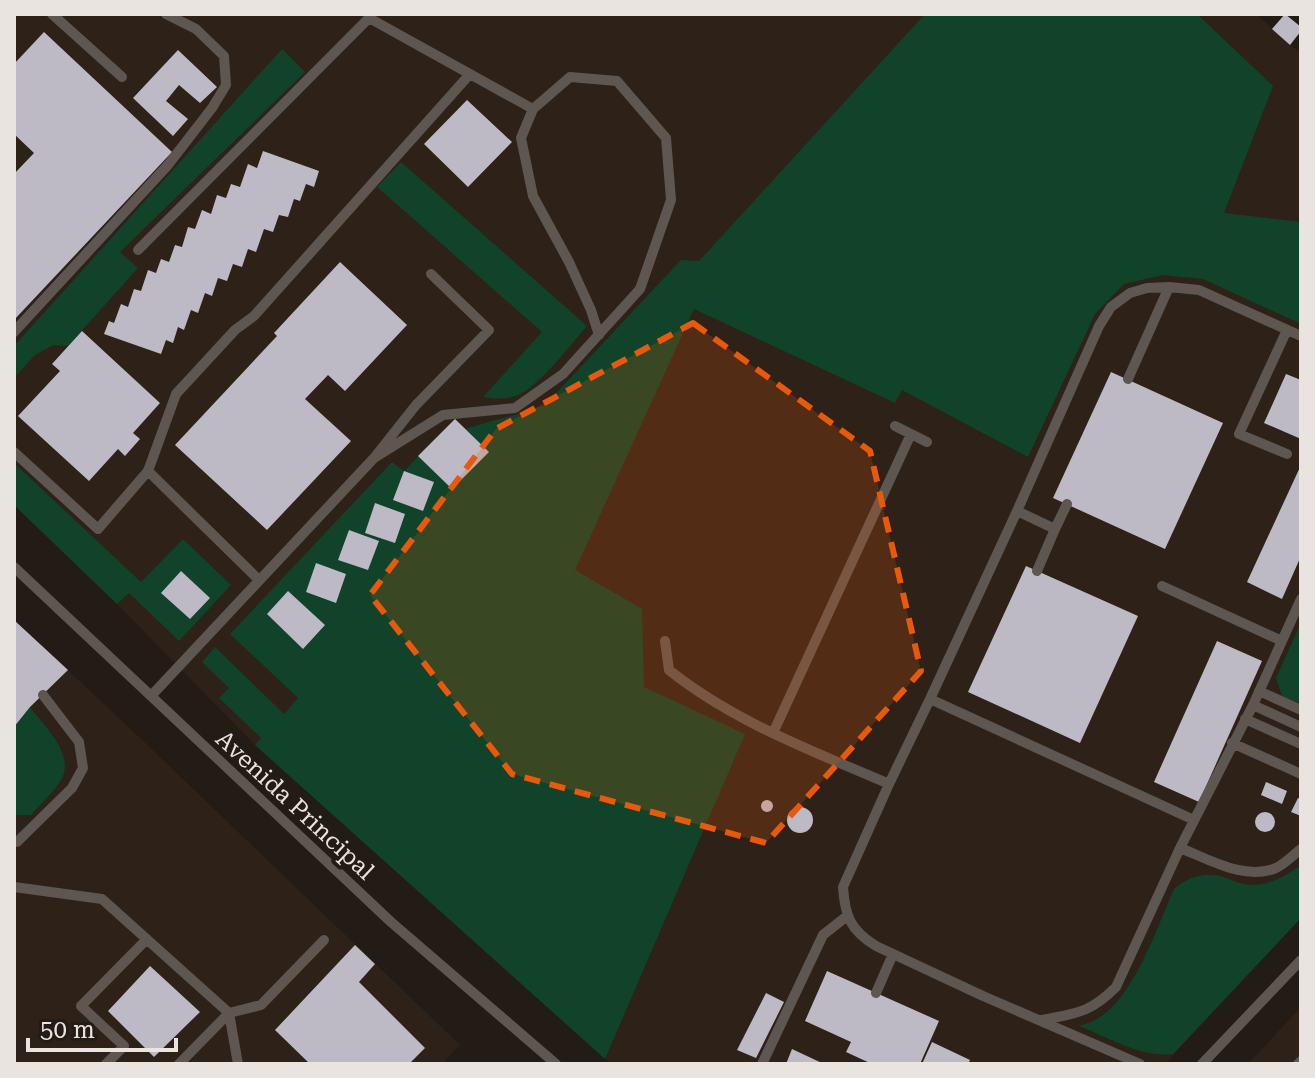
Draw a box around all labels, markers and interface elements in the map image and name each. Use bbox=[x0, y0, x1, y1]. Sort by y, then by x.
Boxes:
street label: Avenida Principal bbox=[210, 725, 380, 885]
scale bar bbox=[28, 1002, 176, 1052]
text: 50 m bbox=[40, 1016, 95, 1044]

